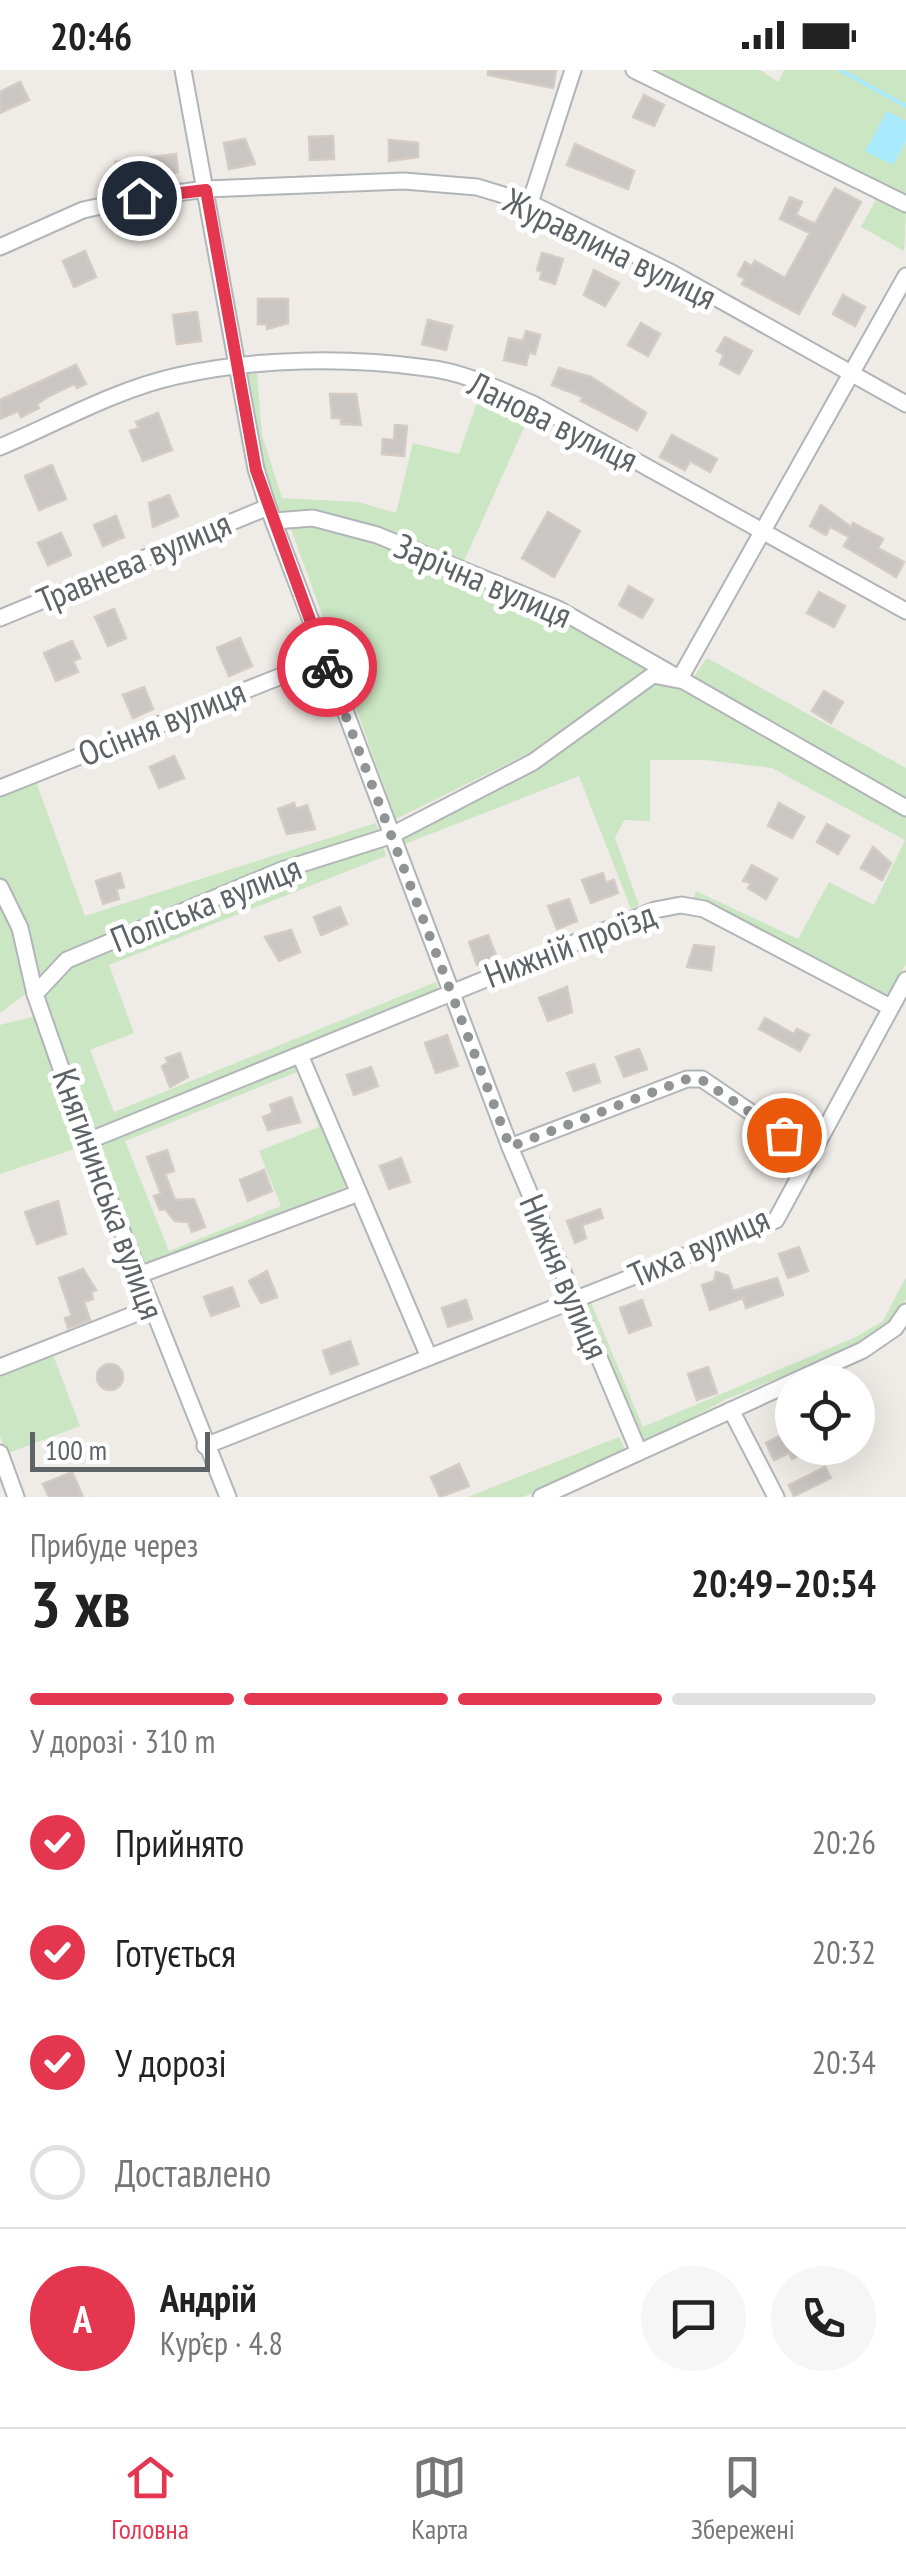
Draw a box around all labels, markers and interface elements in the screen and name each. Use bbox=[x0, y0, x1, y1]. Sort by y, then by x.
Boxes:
text: 20:46 bbox=[50, 11, 132, 60]
pin bbox=[97, 156, 182, 241]
icon: home bbox=[112, 171, 167, 226]
street label: Журавлина вулиця bbox=[496, 176, 724, 319]
street label: Ланова вулиця bbox=[460, 360, 646, 482]
street label: Травнева вулиця bbox=[30, 500, 238, 623]
street label: Зарічна вулиця bbox=[388, 522, 579, 638]
courier bbox=[277, 617, 377, 717]
icon: bike bbox=[300, 640, 355, 695]
street label: Осіння вулиця bbox=[71, 668, 252, 776]
street label: Поліська вулиця bbox=[104, 844, 308, 962]
street label: Нижній проїзд bbox=[478, 890, 662, 998]
street label: Княгининська вулиця bbox=[42, 1062, 176, 1325]
pin bbox=[742, 1093, 827, 1178]
icon: bag bbox=[757, 1108, 812, 1163]
street label: Нижня вулиця bbox=[510, 1187, 620, 1366]
street label: Тиха вулиця bbox=[621, 1195, 776, 1297]
map controls bbox=[775, 1365, 875, 1465]
button: locate bbox=[775, 1365, 875, 1465]
scale bar bbox=[30, 1427, 210, 1472]
text: 100 m bbox=[45, 1431, 107, 1468]
text: Прибуде через bbox=[30, 1524, 198, 1566]
text: 20:49–20:54 bbox=[691, 1558, 876, 1607]
text: 3 хв bbox=[30, 1561, 130, 1645]
text: У дорозі · 310 m bbox=[30, 1720, 215, 1762]
icon: check bbox=[30, 1815, 85, 1870]
text: Прийнято bbox=[115, 1818, 244, 1867]
text: 20:26 bbox=[812, 1821, 876, 1863]
icon: check bbox=[30, 1925, 85, 1980]
text: Готується bbox=[115, 1928, 236, 1977]
text: 20:32 bbox=[812, 1931, 876, 1973]
icon: check bbox=[30, 2035, 85, 2090]
text: У дорозі bbox=[115, 2038, 227, 2087]
text: 20:34 bbox=[812, 2041, 876, 2083]
text: Доставлено bbox=[115, 2148, 271, 2197]
button: chat bbox=[641, 2266, 746, 2371]
button: phone bbox=[771, 2266, 876, 2371]
text: Андрій bbox=[160, 2273, 257, 2322]
text: А bbox=[73, 2294, 92, 2343]
text: Кур’єр · 4.8 bbox=[160, 2322, 283, 2364]
tab: Головна bbox=[111, 2450, 189, 2547]
tab: Карта bbox=[411, 2450, 468, 2547]
tab: Збережені bbox=[691, 2450, 795, 2547]

